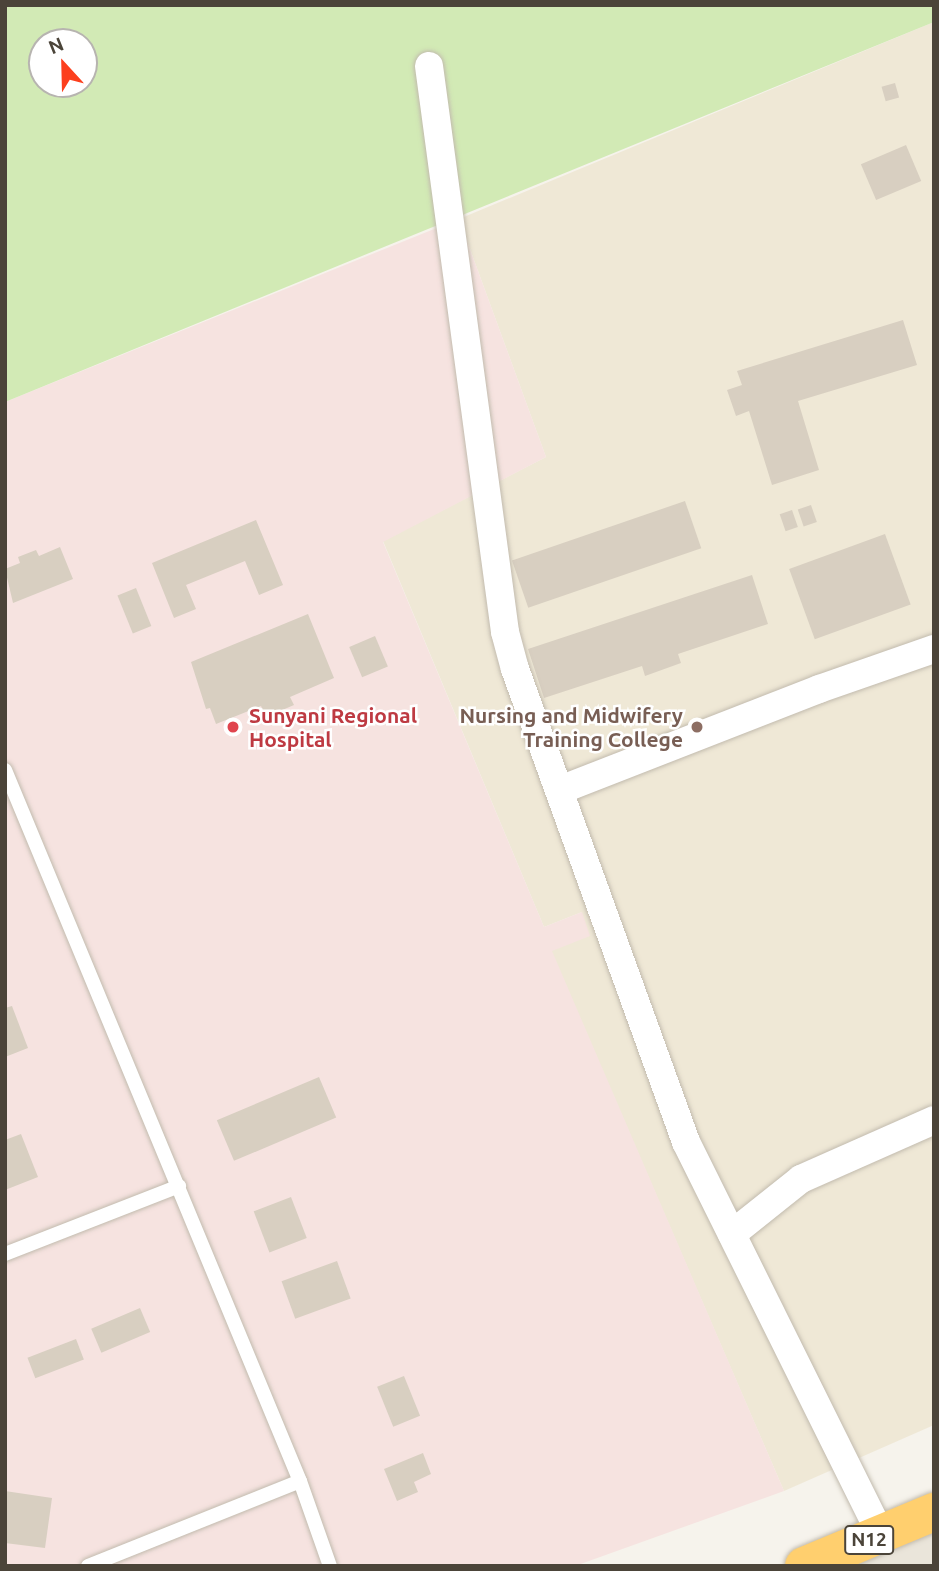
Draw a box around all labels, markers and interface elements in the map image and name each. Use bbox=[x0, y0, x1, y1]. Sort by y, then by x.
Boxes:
north arrow bbox=[28, 28, 98, 98]
text: N bbox=[45, 33, 67, 58]
place label: Sunyani Regional Hospital bbox=[249, 702, 417, 752]
place label: Nursing and Midwifery Training College bbox=[459, 702, 683, 752]
marker: Sunyani Regional Hospital bbox=[223, 717, 243, 737]
marker: Nursing and Midwifery Training College bbox=[689, 719, 705, 735]
road number: N12 bbox=[843, 1524, 895, 1556]

